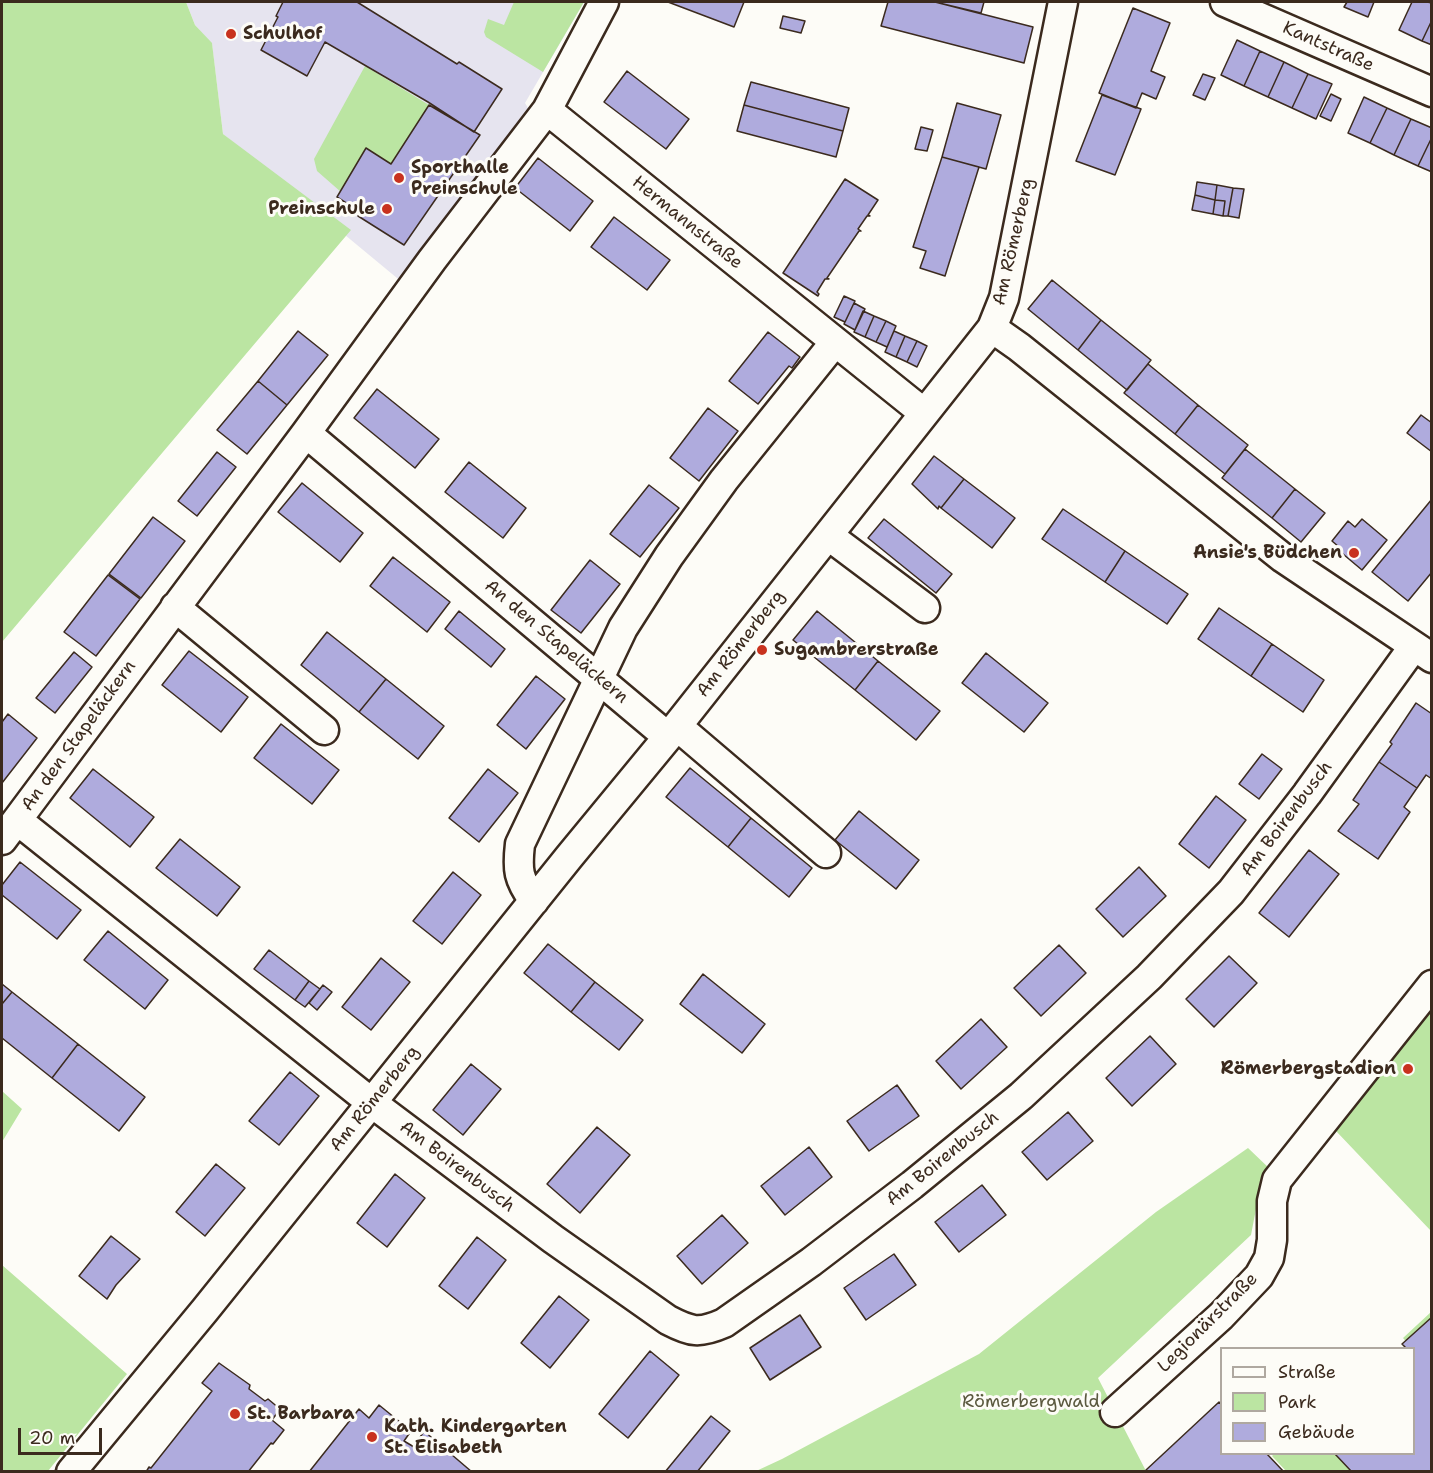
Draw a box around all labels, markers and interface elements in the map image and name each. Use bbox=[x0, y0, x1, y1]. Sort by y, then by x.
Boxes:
street label: Kantstraße bbox=[1279, 17, 1377, 77]
place label: Schulhof bbox=[243, 23, 323, 45]
marker: Schulhof bbox=[224, 27, 238, 41]
place label: Sporthalle Preinschule bbox=[411, 157, 518, 200]
marker: Sporthalle Preinschule bbox=[392, 171, 406, 185]
street label: Hermannstraße bbox=[627, 172, 747, 274]
street label: Am Römerberg bbox=[989, 176, 1039, 308]
place label: Preinschule bbox=[268, 198, 375, 220]
marker: Preinschule bbox=[380, 202, 394, 216]
place label: Ansie's Büdchen bbox=[1193, 542, 1342, 564]
marker: Ansie's Büdchen bbox=[1347, 546, 1361, 560]
street label: An den Stapeläckern bbox=[480, 576, 632, 708]
street label: Am Römerberg bbox=[693, 586, 789, 702]
place label: Sugambrerstraße bbox=[774, 639, 939, 661]
marker: Sugambrerstraße bbox=[755, 643, 769, 657]
street label: An den Stapeläckern bbox=[17, 657, 141, 815]
street label: Am Boirenbusch bbox=[1237, 757, 1337, 881]
street label: Am Römerberg bbox=[326, 1042, 424, 1156]
place label: Römerbergstadion bbox=[1221, 1058, 1396, 1080]
marker: Römerbergstadion bbox=[1401, 1062, 1415, 1076]
street label: Am Boirenbusch bbox=[882, 1107, 1004, 1211]
street label: Am Boirenbusch bbox=[395, 1117, 519, 1217]
street label: Legionärstraße bbox=[1154, 1269, 1262, 1377]
legend bbox=[1220, 1347, 1415, 1455]
text: Straße bbox=[1278, 1360, 1336, 1384]
text: Park bbox=[1278, 1390, 1317, 1414]
park label: Römerbergwald bbox=[962, 1391, 1100, 1413]
place label: St. Barbara bbox=[247, 1403, 354, 1425]
marker: St. Barbara bbox=[228, 1407, 242, 1421]
scale bar bbox=[21, 1416, 105, 1454]
place label: Kath. Kindergarten St. Elisabeth bbox=[384, 1416, 567, 1458]
text: Gebäude bbox=[1278, 1420, 1355, 1444]
text: 20 m bbox=[29, 1426, 75, 1450]
marker: Kath. Kindergarten St. Elisabeth bbox=[365, 1430, 379, 1444]

